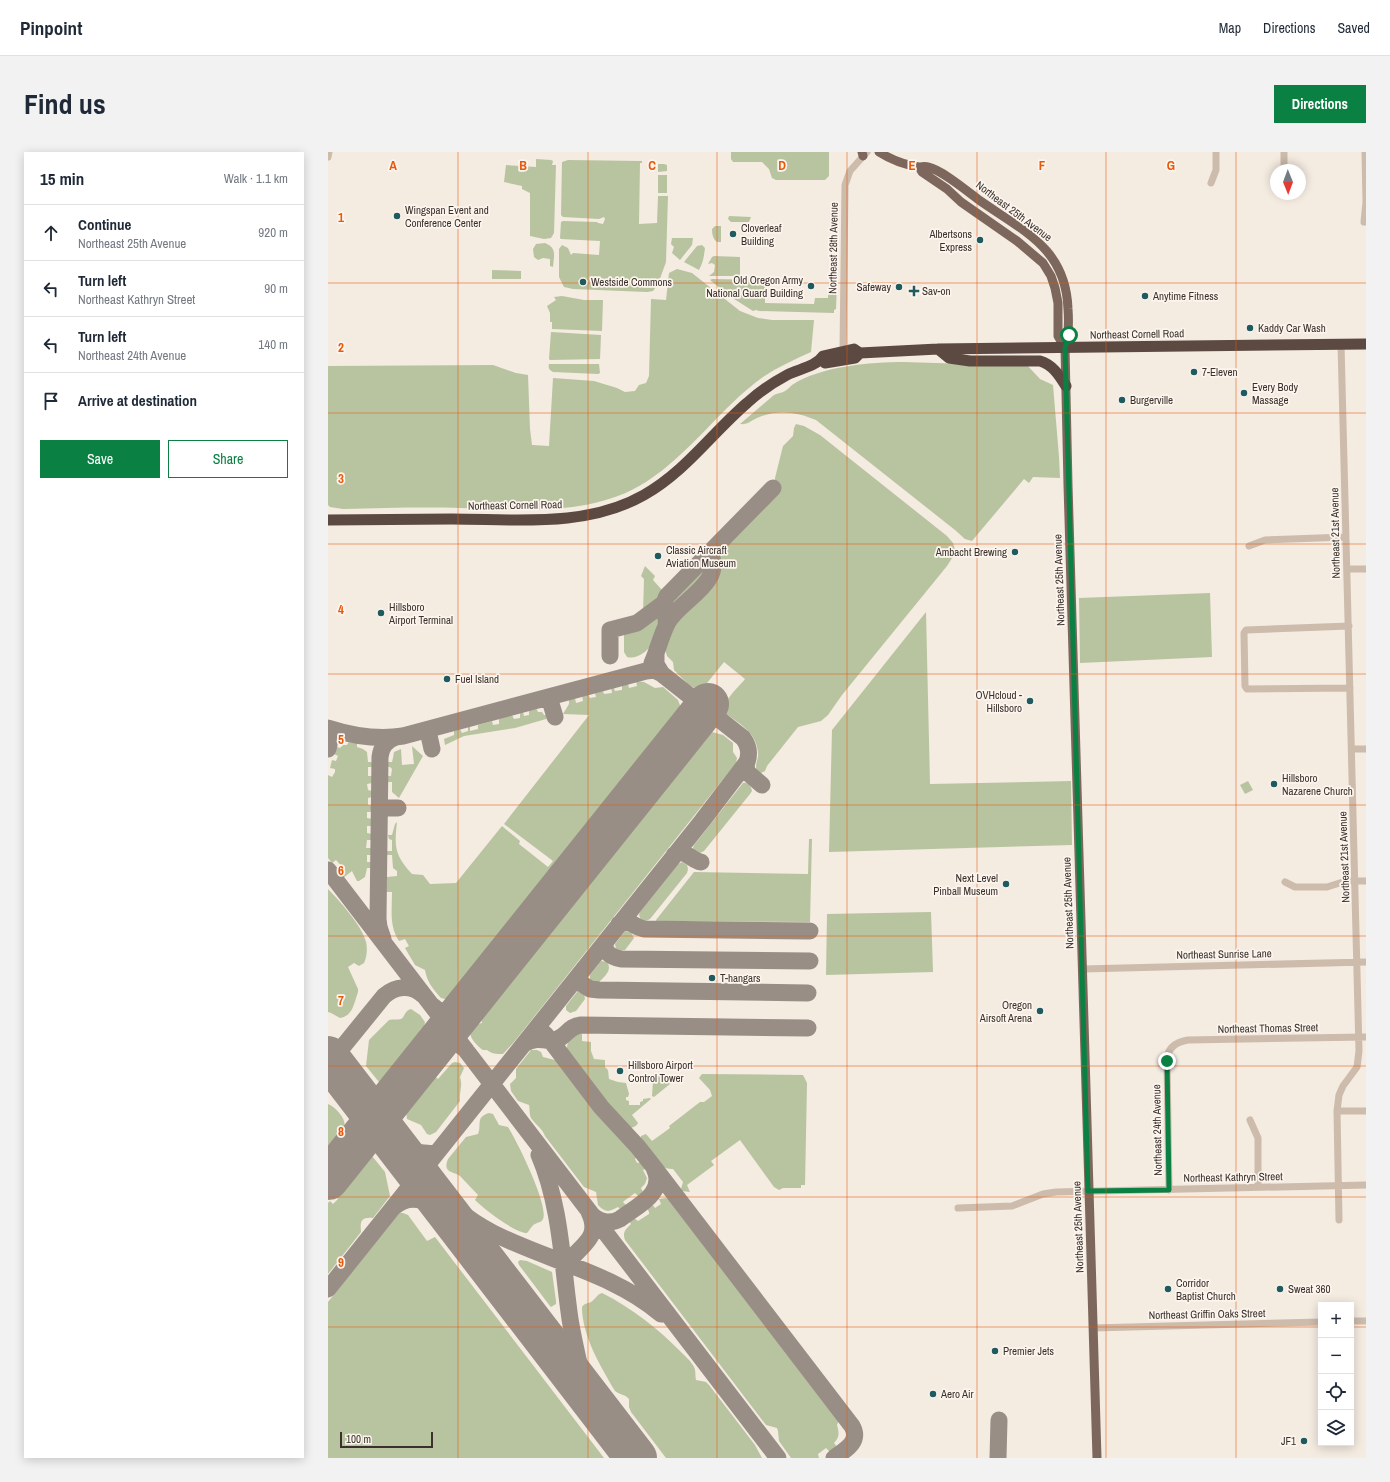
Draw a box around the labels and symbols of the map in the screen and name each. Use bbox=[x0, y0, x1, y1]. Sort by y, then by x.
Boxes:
text: A bbox=[389, 157, 397, 174]
text: B bbox=[519, 157, 527, 174]
text: C bbox=[648, 157, 656, 174]
text: D bbox=[778, 157, 786, 174]
text: E bbox=[908, 157, 916, 174]
text: F bbox=[1039, 157, 1046, 174]
text: G bbox=[1167, 157, 1175, 174]
north arrow bbox=[1270, 164, 1306, 200]
street label: Northeast 25th Avenue bbox=[973, 178, 1055, 244]
street label: Northeast 28th Avenue bbox=[825, 202, 841, 294]
place label: Wingspan Event and Conference Center bbox=[405, 203, 489, 230]
text: 1 bbox=[338, 209, 344, 226]
marker: Wingspan Event and Conference Center bbox=[392, 211, 402, 221]
place label: Cloverleaf Building bbox=[741, 221, 782, 248]
place label: Albertsons Express bbox=[928, 227, 972, 254]
marker: Cloverleaf Building bbox=[728, 229, 738, 239]
marker: Albertsons Express bbox=[975, 235, 985, 245]
place label: Old Oregon Army National Guard Building bbox=[706, 273, 803, 300]
place label: Westside Commons bbox=[591, 275, 673, 289]
marker: Westside Commons bbox=[578, 277, 588, 287]
place label: Safeway bbox=[856, 280, 891, 294]
marker: Old Oregon Army National Guard Building bbox=[806, 281, 816, 291]
marker: Safeway bbox=[894, 282, 904, 292]
place label: Sav-on bbox=[922, 284, 951, 298]
marker: Sav-on bbox=[909, 286, 919, 296]
place label: Anytime Fitness bbox=[1152, 289, 1219, 303]
marker: Anytime Fitness bbox=[1140, 291, 1150, 301]
place label: Kaddy Car Wash bbox=[1258, 321, 1326, 335]
marker: Kaddy Car Wash bbox=[1245, 323, 1255, 333]
route start bbox=[1060, 326, 1078, 344]
street label: Northeast Cornell Road bbox=[1090, 326, 1184, 342]
text: 2 bbox=[338, 339, 344, 356]
place label: 7-Eleven bbox=[1202, 365, 1238, 379]
marker: 7-Eleven bbox=[1189, 367, 1199, 377]
place label: Every Body Massage bbox=[1252, 380, 1299, 407]
marker: Every Body Massage bbox=[1239, 388, 1249, 398]
place label: Burgerville bbox=[1130, 393, 1173, 407]
marker: Burgerville bbox=[1117, 395, 1127, 405]
text: 3 bbox=[338, 470, 344, 487]
street label: Northeast 21st Avenue bbox=[1327, 487, 1343, 579]
street label: Northeast Cornell Road bbox=[468, 497, 562, 513]
street label: Northeast 25th Avenue bbox=[1050, 534, 1068, 626]
place label: Classic Aircraft Aviation Museum bbox=[665, 543, 736, 570]
place label: Ambacht Brewing bbox=[935, 545, 1007, 559]
marker: Ambacht Brewing bbox=[1010, 547, 1020, 557]
marker: Classic Aircraft Aviation Museum bbox=[653, 551, 663, 561]
place label: Hillsboro Airport Terminal bbox=[388, 600, 453, 627]
text: 4 bbox=[338, 601, 344, 618]
marker: Hillsboro Airport Terminal bbox=[376, 608, 386, 618]
place label: Fuel Island bbox=[455, 672, 499, 686]
marker: Fuel Island bbox=[442, 674, 452, 684]
place label: OVHcloud - Hillsboro bbox=[975, 688, 1022, 715]
marker: OVHcloud - Hillsboro bbox=[1025, 696, 1035, 706]
text: 5 bbox=[338, 731, 344, 748]
place label: Hillsboro Nazarene Church bbox=[1282, 771, 1353, 798]
marker: Hillsboro Nazarene Church bbox=[1269, 779, 1279, 789]
street label: Northeast 21st Avenue bbox=[1335, 811, 1353, 903]
street label: Northeast 25th Avenue bbox=[1059, 857, 1077, 949]
text: 6 bbox=[338, 862, 344, 879]
place label: Next Level Pinball Museum bbox=[933, 871, 998, 898]
marker: Next Level Pinball Museum bbox=[1001, 879, 1011, 889]
street label: Northeast Sunrise Lane bbox=[1176, 946, 1272, 962]
place label: T-hangars bbox=[720, 971, 761, 985]
marker: T-hangars bbox=[707, 973, 717, 983]
text: 7 bbox=[338, 992, 344, 1009]
place label: Oregon Airsoft Arena bbox=[979, 998, 1032, 1025]
marker: Oregon Airsoft Arena bbox=[1035, 1006, 1045, 1016]
street label: Northeast Thomas Street bbox=[1218, 1020, 1319, 1036]
route end bbox=[1158, 1052, 1176, 1070]
place label: Hillsboro Airport Control Tower bbox=[628, 1058, 693, 1085]
marker: Hillsboro Airport Control Tower bbox=[615, 1066, 625, 1076]
street label: Northeast 24th Avenue bbox=[1149, 1084, 1165, 1176]
text: 8 bbox=[338, 1123, 344, 1140]
street label: Northeast Kathryn Street bbox=[1183, 1169, 1283, 1185]
street label: Northeast 25th Avenue bbox=[1069, 1181, 1087, 1273]
text: 9 bbox=[338, 1254, 344, 1271]
place label: Corridor Baptist Church bbox=[1176, 1276, 1236, 1303]
place label: Sweat 360 bbox=[1288, 1282, 1331, 1296]
marker: Corridor Baptist Church bbox=[1163, 1284, 1173, 1294]
marker: Sweat 360 bbox=[1275, 1284, 1285, 1294]
street label: Northeast Griffin Oaks Street bbox=[1149, 1306, 1266, 1322]
place label: Premier Jets bbox=[1003, 1344, 1055, 1358]
marker: Premier Jets bbox=[990, 1346, 1000, 1356]
place label: Aero Air bbox=[940, 1387, 974, 1401]
marker: Aero Air bbox=[928, 1389, 938, 1399]
scale bar bbox=[340, 1430, 433, 1449]
place label: JF1 bbox=[1281, 1434, 1296, 1448]
marker: JF1 bbox=[1299, 1436, 1309, 1446]

